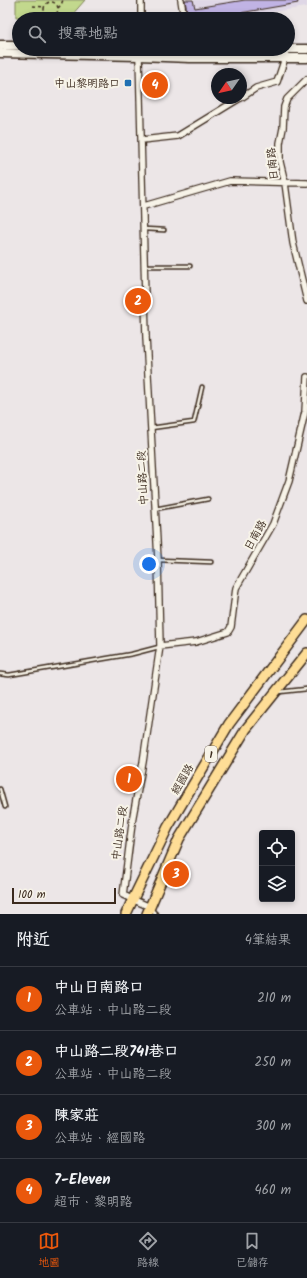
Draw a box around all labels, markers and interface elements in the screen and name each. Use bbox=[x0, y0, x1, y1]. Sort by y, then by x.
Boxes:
search box bbox=[12, 12, 295, 56]
text: 搜尋地點 bbox=[58, 22, 118, 46]
icon: search bbox=[26, 23, 48, 45]
north arrow bbox=[211, 68, 247, 104]
pin: 4 bbox=[142, 70, 168, 100]
place label: 中山黎明路口 bbox=[54, 75, 120, 93]
marker: 中山黎明路口 bbox=[123, 78, 133, 88]
street label: 日南路 bbox=[262, 147, 284, 181]
pin: 2 bbox=[125, 286, 151, 316]
street label: 中山路二段 bbox=[133, 450, 153, 506]
street label: 日南路 bbox=[240, 517, 272, 554]
your location bbox=[139, 554, 159, 574]
road number: 1 bbox=[205, 746, 217, 762]
street label: 經國路 bbox=[167, 761, 199, 798]
pin: 1 bbox=[116, 764, 142, 794]
street label: 中山路二段 bbox=[107, 805, 133, 862]
map controls bbox=[259, 830, 295, 902]
button: locate bbox=[259, 830, 295, 866]
pin: 3 bbox=[163, 859, 189, 889]
button: layers bbox=[259, 866, 295, 902]
scale bar bbox=[12, 886, 116, 905]
text: 100 m bbox=[18, 886, 46, 904]
text: 附近 bbox=[16, 927, 50, 954]
text: 4筆結果 bbox=[245, 930, 291, 951]
text: 中山日南路口 bbox=[54, 976, 144, 1000]
text: 1 bbox=[27, 988, 31, 1009]
text: 210 m bbox=[257, 988, 291, 1009]
text: 公車站 · 中山路二段 bbox=[54, 1000, 172, 1021]
text: 中山路二段741巷口 bbox=[54, 1040, 179, 1064]
text: 2 bbox=[25, 1052, 33, 1073]
text: 250 m bbox=[254, 1052, 291, 1073]
text: 公車站 · 中山路二段 bbox=[54, 1064, 172, 1085]
text: 陳家莊 bbox=[54, 1104, 99, 1128]
text: 3 bbox=[25, 1116, 33, 1137]
text: 300 m bbox=[255, 1116, 291, 1137]
text: 公車站 · 經國路 bbox=[54, 1128, 146, 1149]
text: 7-Eleven bbox=[54, 1168, 111, 1192]
text: 4 bbox=[25, 1180, 33, 1201]
text: 460 m bbox=[255, 1180, 291, 1201]
text: 超市 · 黎明路 bbox=[54, 1192, 133, 1213]
tab: 地圖 bbox=[38, 1230, 60, 1272]
tab: 路線 bbox=[137, 1230, 159, 1272]
tab: 已儲存 bbox=[236, 1230, 269, 1272]

